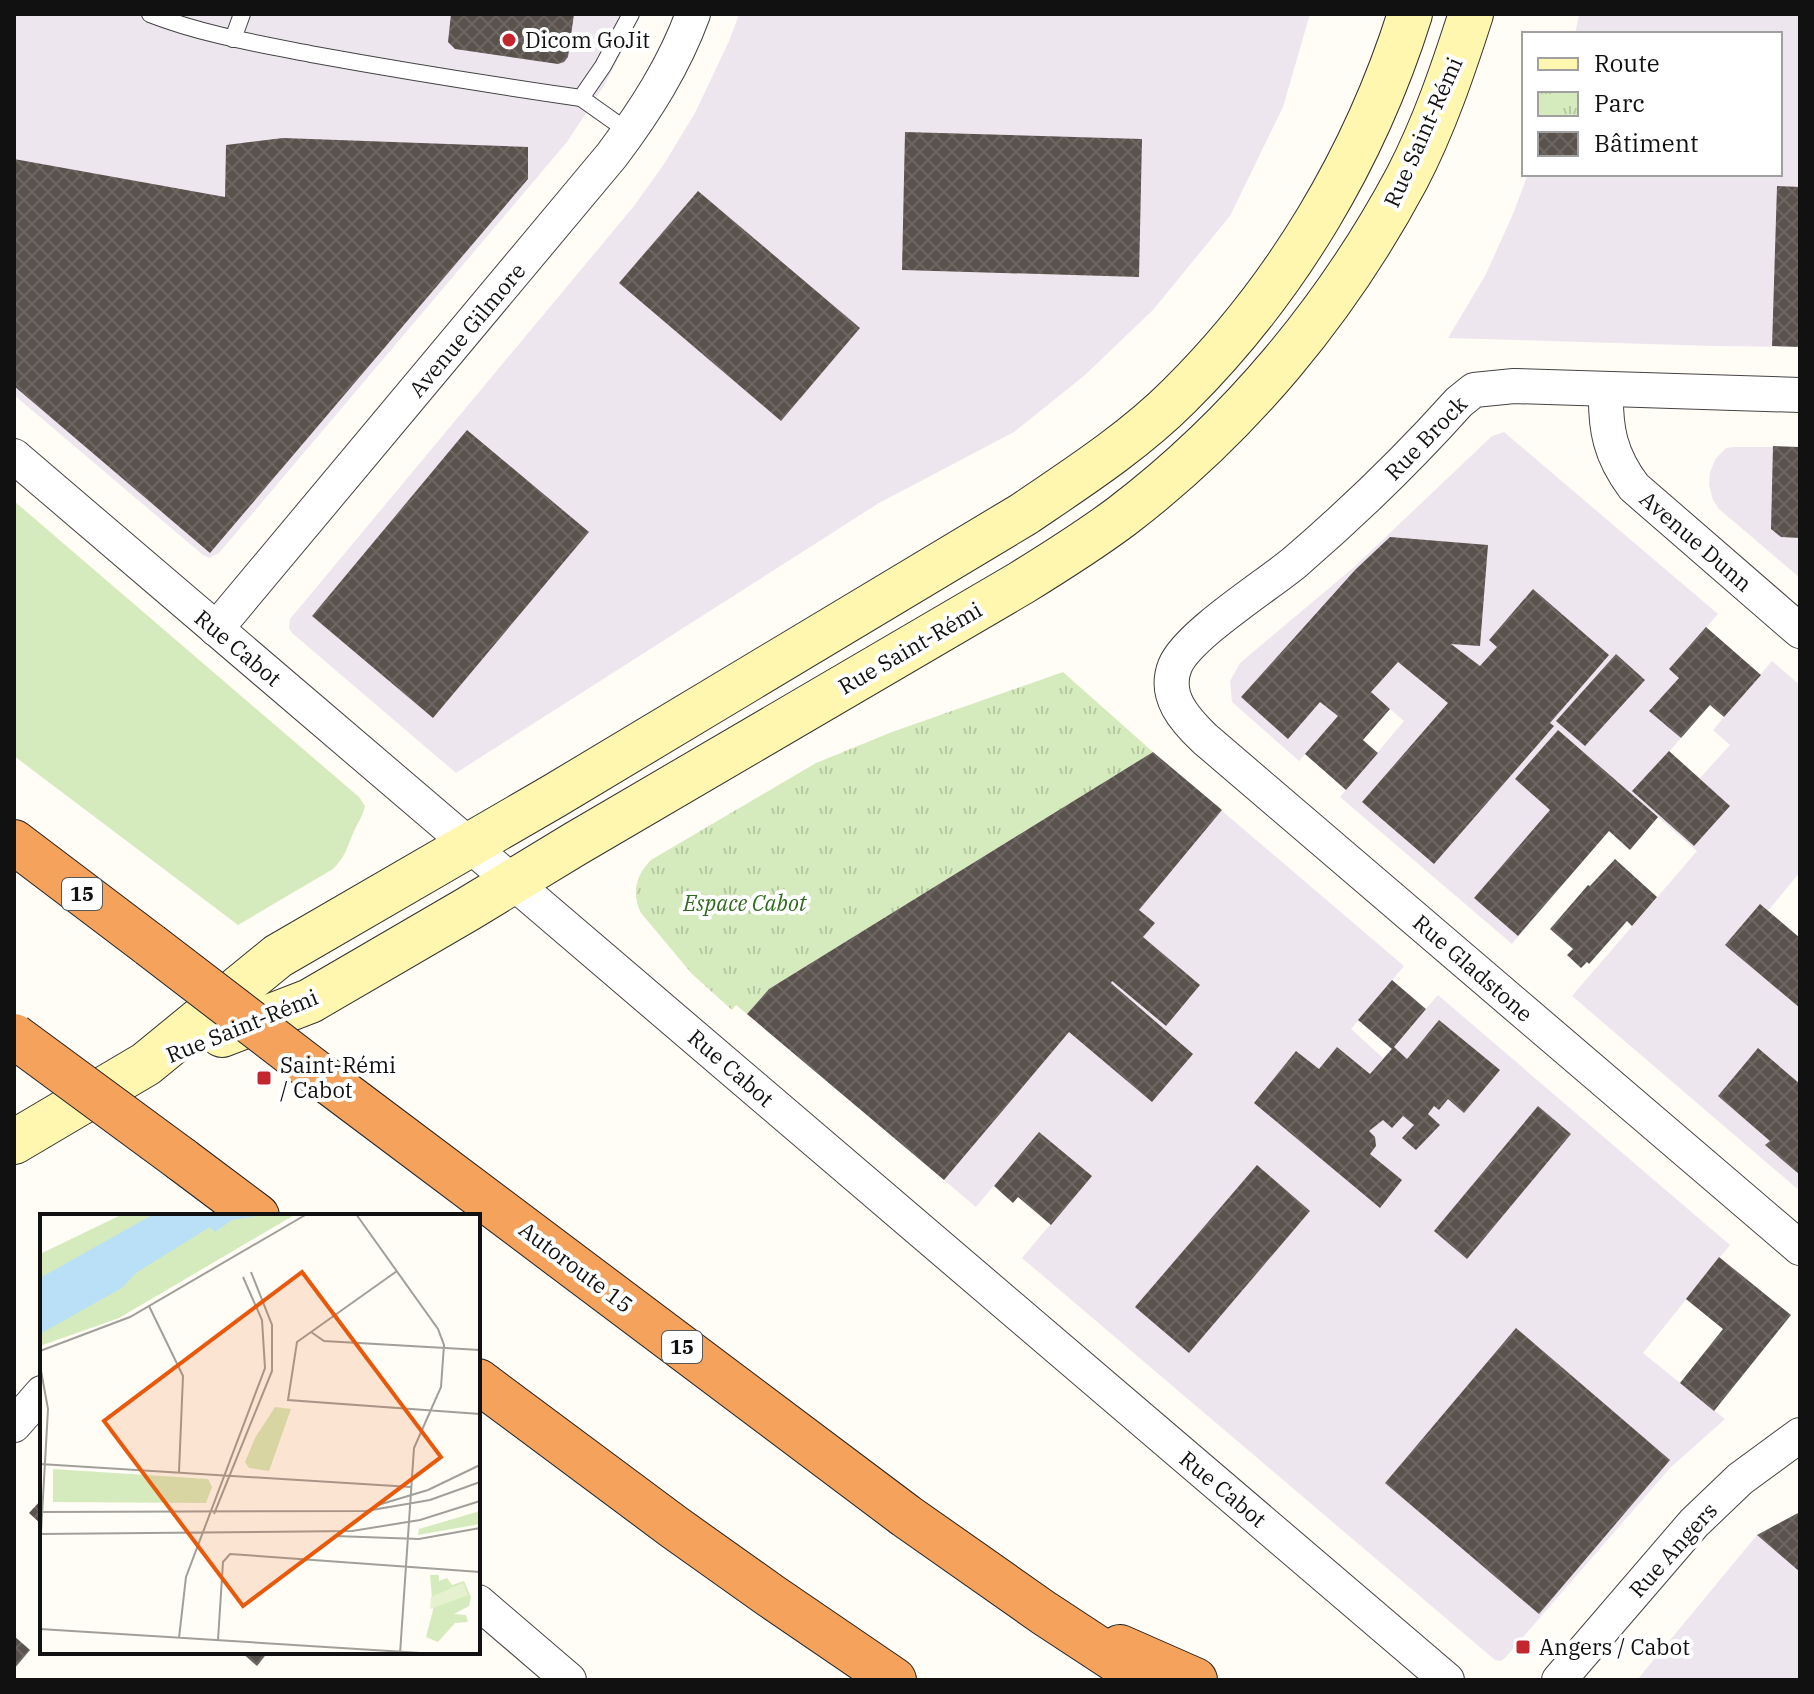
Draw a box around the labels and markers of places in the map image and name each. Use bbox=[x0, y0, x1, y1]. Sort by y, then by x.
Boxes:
place label: Dicom GoJit bbox=[525, 25, 650, 54]
marker: Dicom GoJit bbox=[500, 31, 518, 49]
place label: Saint-Rémi / Cabot bbox=[280, 1050, 396, 1104]
marker: Saint-Rémi / Cabot bbox=[255, 1069, 273, 1087]
place label: Angers / Cabot bbox=[1539, 1632, 1690, 1661]
marker: Angers / Cabot bbox=[1514, 1638, 1532, 1656]

